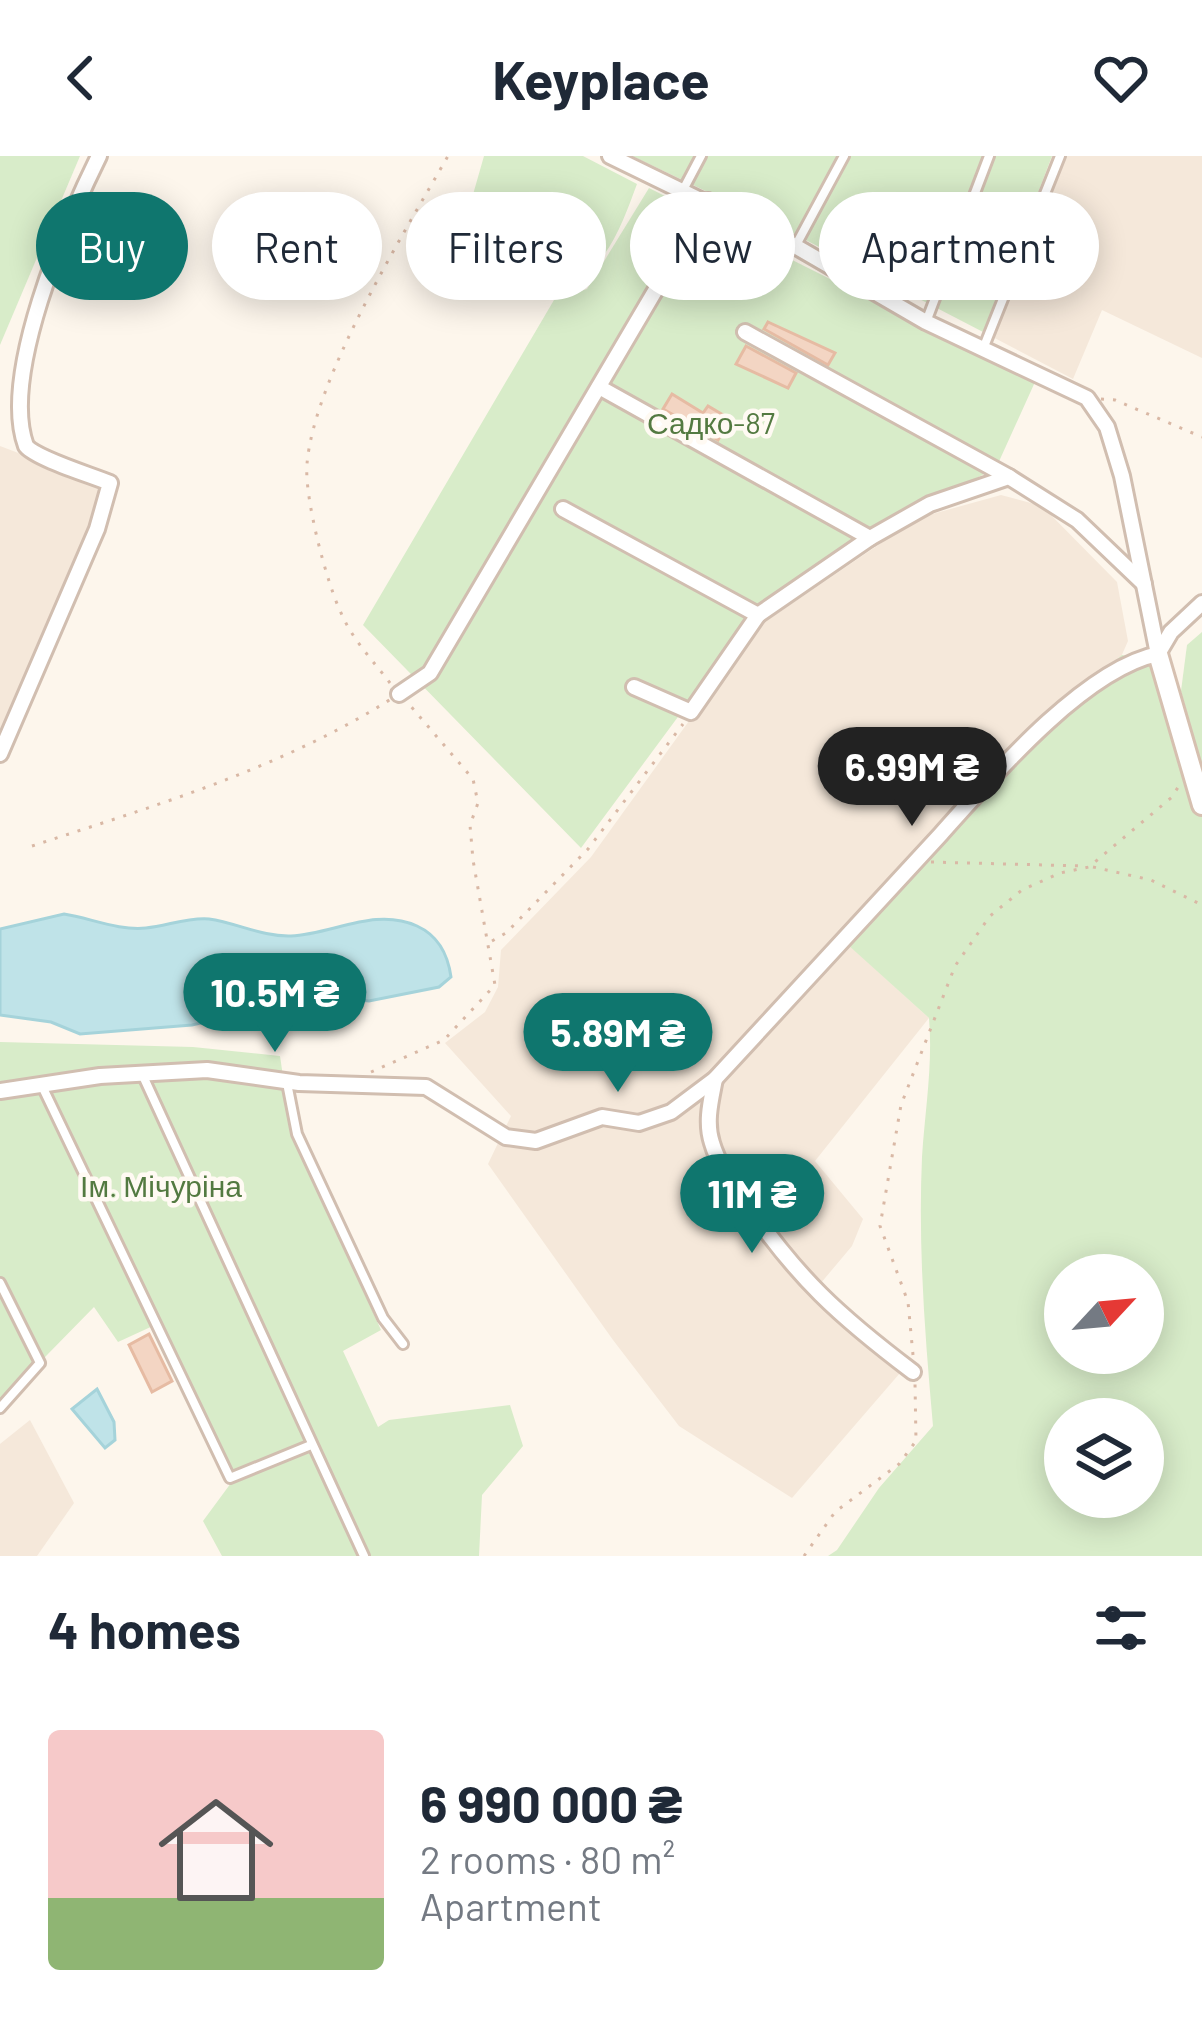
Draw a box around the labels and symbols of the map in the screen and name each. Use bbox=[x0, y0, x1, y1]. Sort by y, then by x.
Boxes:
park label: Садко-87 bbox=[647, 404, 775, 440]
pin: 6.99M ₴ bbox=[801, 727, 1023, 829]
pin: 10.5M ₴ bbox=[164, 953, 386, 1055]
pin: 5.89M ₴ bbox=[507, 993, 729, 1095]
pin: 11M ₴ bbox=[668, 1154, 836, 1256]
park label: Ім. Мічуріна bbox=[80, 1167, 242, 1203]
north arrow bbox=[1044, 1254, 1164, 1374]

